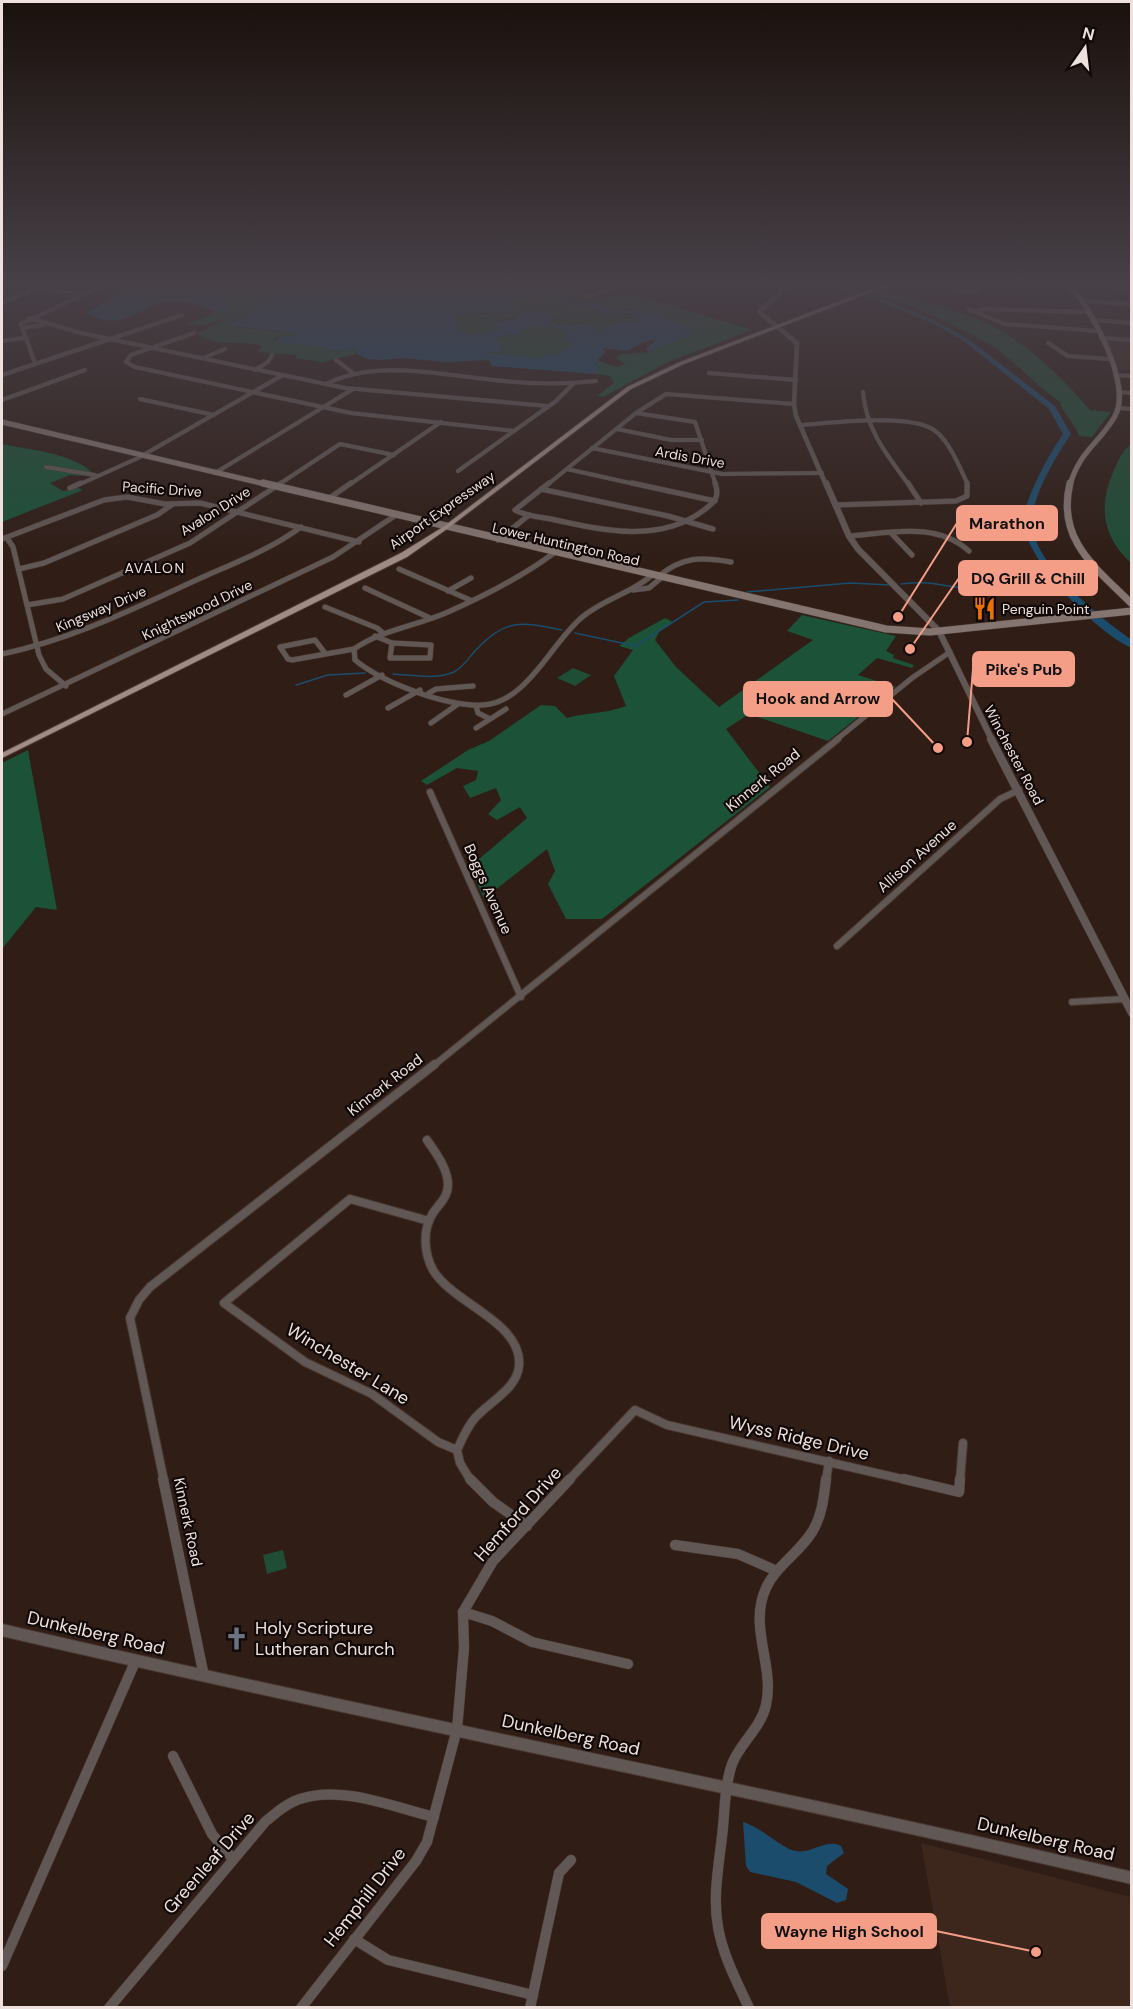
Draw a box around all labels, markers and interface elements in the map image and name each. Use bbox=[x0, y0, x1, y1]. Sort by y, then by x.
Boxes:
north arrow bbox=[1055, 18, 1115, 78]
text: N bbox=[1080, 22, 1097, 46]
street label: Ardis Drive bbox=[654, 442, 726, 472]
street label: Airport Expressway bbox=[386, 467, 499, 553]
street label: Pacific Drive bbox=[122, 477, 202, 501]
street label: Avalon Drive bbox=[176, 482, 254, 540]
callout: Marathon bbox=[957, 506, 1057, 540]
text: Marathon bbox=[969, 513, 1045, 534]
street label: Lower Huntington Road bbox=[491, 518, 641, 570]
district label: AVALON bbox=[124, 559, 186, 577]
callout: DQ Grill & Chill bbox=[959, 561, 1097, 595]
text: DQ Grill & Chill bbox=[971, 568, 1085, 589]
street label: Knightswood Drive bbox=[139, 576, 255, 644]
street label: Kingsway Drive bbox=[53, 582, 149, 636]
restaurant icon: Penguin Point bbox=[971, 596, 997, 622]
place label: Penguin Point bbox=[1002, 600, 1090, 618]
callout: Pike's Pub bbox=[973, 652, 1074, 686]
text: Pike's Pub bbox=[985, 659, 1063, 680]
callout: Hook and Arrow bbox=[744, 682, 892, 716]
text: Hook and Arrow bbox=[756, 688, 880, 709]
street label: Winchester Road bbox=[980, 702, 1048, 808]
street label: Kinnerk Road bbox=[722, 744, 804, 816]
street label: Allison Avenue bbox=[873, 815, 961, 897]
street label: Boggs Avenue bbox=[459, 841, 517, 937]
street label: Kinnerk Road bbox=[343, 1049, 427, 1121]
street label: Winchester Lane bbox=[282, 1318, 414, 1410]
street label: Wyss Ridge Drive bbox=[726, 1410, 872, 1466]
street label: Hemford Drive bbox=[469, 1461, 567, 1567]
street label: Kinnerk Road bbox=[169, 1476, 207, 1568]
street label: Dunkelberg Road bbox=[25, 1606, 167, 1660]
place label: Holy Scripture Lutheran Church bbox=[255, 1616, 395, 1661]
church icon: Holy Scripture Lutheran Church bbox=[224, 1625, 250, 1651]
street label: Dunkelberg Road bbox=[500, 1709, 642, 1761]
street label: Greenleaf Drive bbox=[158, 1807, 260, 1919]
street label: Dunkelberg Road bbox=[975, 1812, 1117, 1866]
street label: Hemphill Drive bbox=[319, 1842, 411, 1952]
callout: Wayne High School bbox=[762, 1914, 936, 1948]
text: Wayne High School bbox=[774, 1921, 924, 1942]

